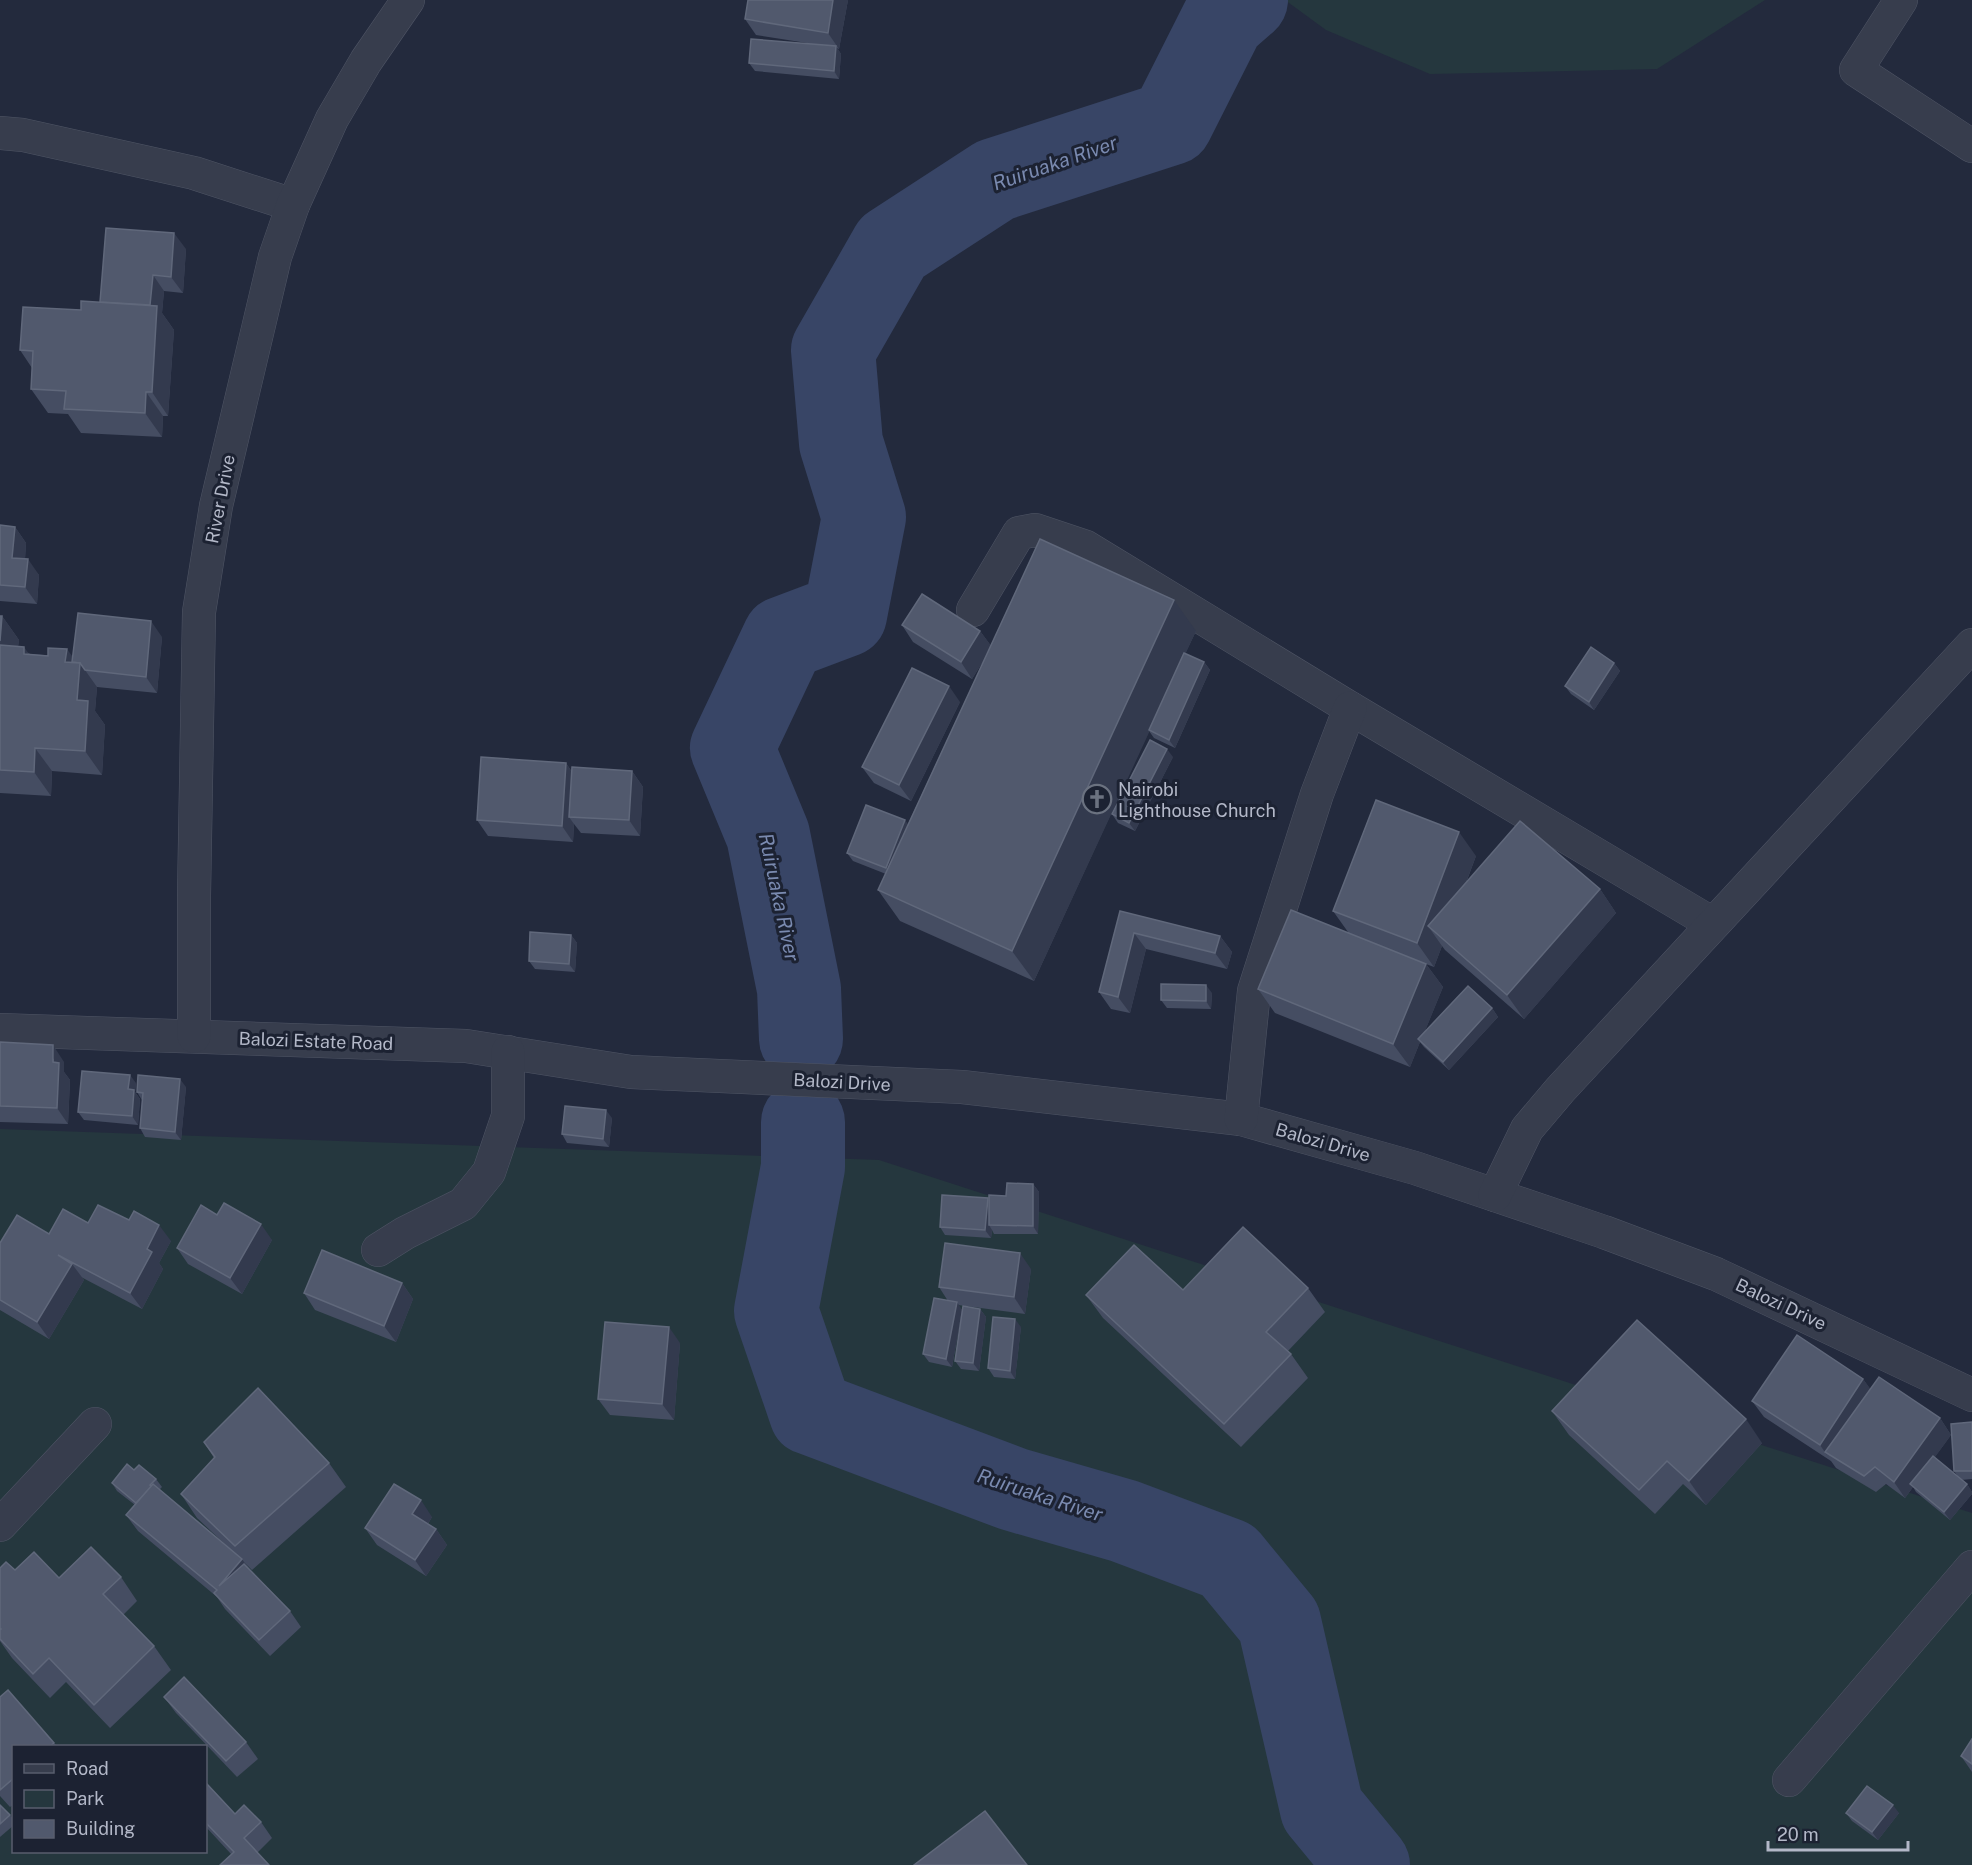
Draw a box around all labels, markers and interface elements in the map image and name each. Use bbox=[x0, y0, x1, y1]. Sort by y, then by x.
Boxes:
water label: Ruiruaka River bbox=[989, 130, 1121, 196]
street label: River Drive bbox=[201, 453, 239, 545]
place label: Nairobi Lighthouse Church bbox=[1118, 779, 1276, 821]
church icon: Nairobi Lighthouse Church bbox=[1081, 783, 1113, 815]
water label: Ruiruaka River bbox=[754, 831, 804, 964]
street label: Balozi Estate Road bbox=[238, 1028, 394, 1054]
street label: Balozi Drive bbox=[793, 1069, 891, 1095]
street label: Balozi Drive bbox=[1273, 1118, 1373, 1166]
street label: Balozi Drive bbox=[1732, 1274, 1830, 1334]
water label: Ruiruaka River bbox=[974, 1463, 1106, 1527]
legend bbox=[12, 1745, 207, 1853]
text: Road bbox=[66, 1758, 109, 1779]
text: Park bbox=[66, 1788, 104, 1809]
scale bar bbox=[1768, 1814, 1908, 1852]
text: Building bbox=[66, 1818, 135, 1839]
text: 20 m bbox=[1777, 1824, 1819, 1845]

